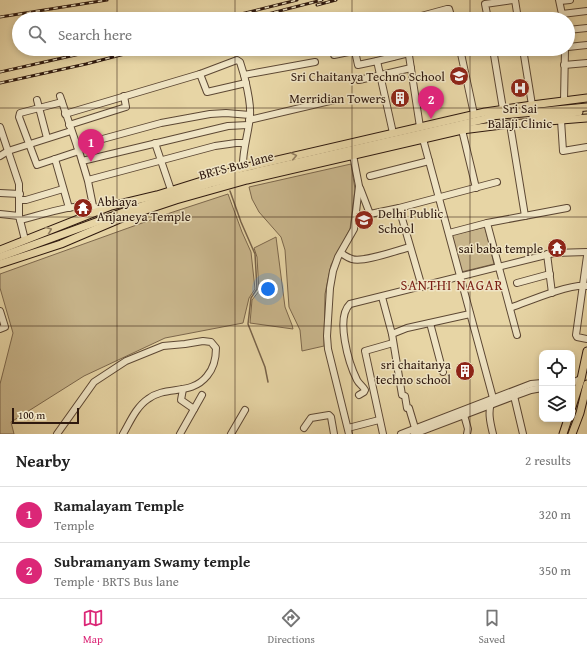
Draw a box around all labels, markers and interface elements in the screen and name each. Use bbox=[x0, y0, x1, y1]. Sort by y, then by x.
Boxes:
search box bbox=[12, 12, 575, 56]
icon: search bbox=[26, 23, 48, 45]
text: Search here bbox=[58, 24, 132, 45]
school or university icon: Sri Chaitanya Techno School bbox=[448, 65, 470, 87]
place label: Sri Chaitanya Techno School bbox=[291, 67, 445, 86]
hospital icon: Sri Sai Balaji Clinic bbox=[509, 77, 531, 99]
pin: 2 bbox=[418, 86, 444, 119]
building icon: Merridian Towers bbox=[389, 87, 411, 109]
place label: Merridian Towers bbox=[289, 89, 386, 108]
place label: Sri Sai Balaji Clinic bbox=[488, 99, 552, 133]
pin: 1 bbox=[78, 129, 104, 162]
street label: BRTS Bus lane bbox=[197, 146, 276, 185]
one-way arrow bbox=[291, 153, 297, 161]
place label: Abhaya Anjaneya Temple bbox=[97, 192, 191, 226]
temple icon: Abhaya Anjaneya Temple bbox=[72, 197, 94, 219]
place label: Delhi Public School bbox=[378, 204, 444, 238]
school or university icon: Delhi Public School bbox=[353, 209, 375, 231]
one-way arrow bbox=[46, 227, 53, 235]
temple icon: sai baba temple bbox=[546, 237, 568, 259]
place label: sai baba temple bbox=[459, 239, 543, 258]
district label: SANTHI NAGAR bbox=[400, 275, 504, 295]
your location bbox=[258, 279, 278, 299]
map controls bbox=[539, 350, 575, 422]
button: locate bbox=[539, 350, 575, 386]
place label: sri chaitanya techno school bbox=[376, 355, 452, 389]
building icon: sri chaitanya techno school bbox=[454, 360, 476, 382]
button: layers bbox=[539, 386, 575, 422]
scale bar bbox=[12, 406, 79, 425]
text: 100 m bbox=[18, 407, 45, 423]
text: Nearby bbox=[16, 448, 70, 473]
text: 2 results bbox=[525, 451, 571, 470]
text: Ramalayam Temple bbox=[54, 495, 184, 516]
text: 1 bbox=[26, 505, 32, 524]
text: 320 m bbox=[539, 505, 571, 524]
text: Temple bbox=[54, 516, 94, 535]
text: Subramanyam Swamy temple bbox=[54, 551, 250, 572]
text: 2 bbox=[26, 561, 32, 580]
text: 350 m bbox=[539, 561, 571, 580]
text: Temple · BRTS Bus lane bbox=[54, 572, 179, 591]
tab: Map bbox=[82, 607, 104, 647]
tab: Directions bbox=[268, 607, 315, 647]
tab: Saved bbox=[478, 607, 505, 647]

